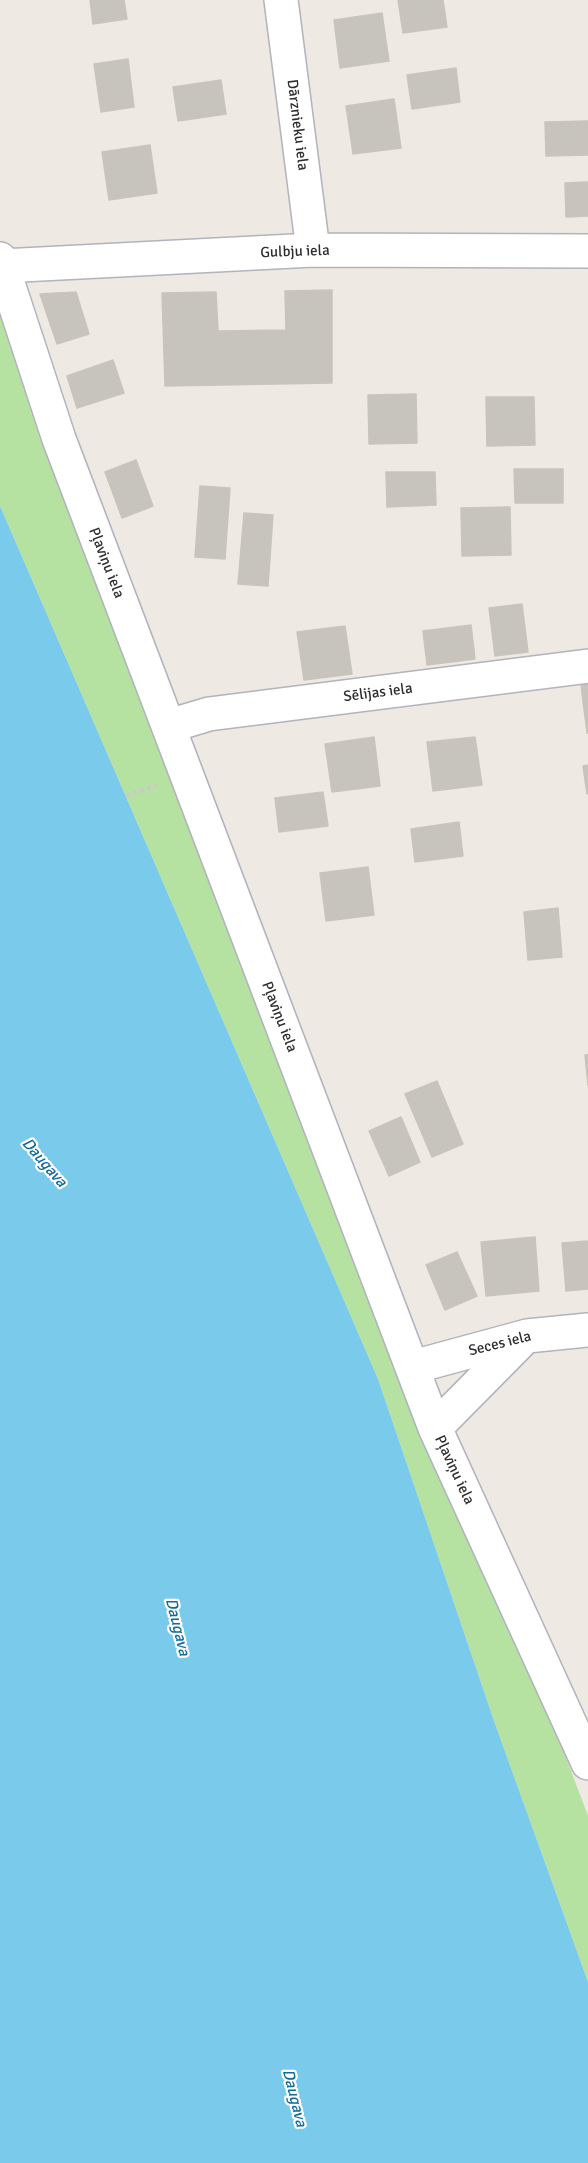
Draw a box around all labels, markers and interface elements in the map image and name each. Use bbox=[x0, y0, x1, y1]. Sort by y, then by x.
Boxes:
street label: Dārznieku iela bbox=[282, 78, 312, 172]
street label: Gulbju iela bbox=[260, 242, 330, 262]
street label: Pļaviņu iela bbox=[84, 525, 128, 601]
street label: Sēlijas iela bbox=[342, 680, 414, 706]
street label: Pļaviņu iela bbox=[257, 979, 301, 1055]
water label: Daugava bbox=[17, 1135, 71, 1191]
street label: Seces iela bbox=[467, 1328, 533, 1360]
street label: Pļaviņu iela bbox=[430, 1433, 478, 1507]
water label: Daugava bbox=[161, 1596, 193, 1658]
water label: Daugava bbox=[278, 2067, 310, 2129]

